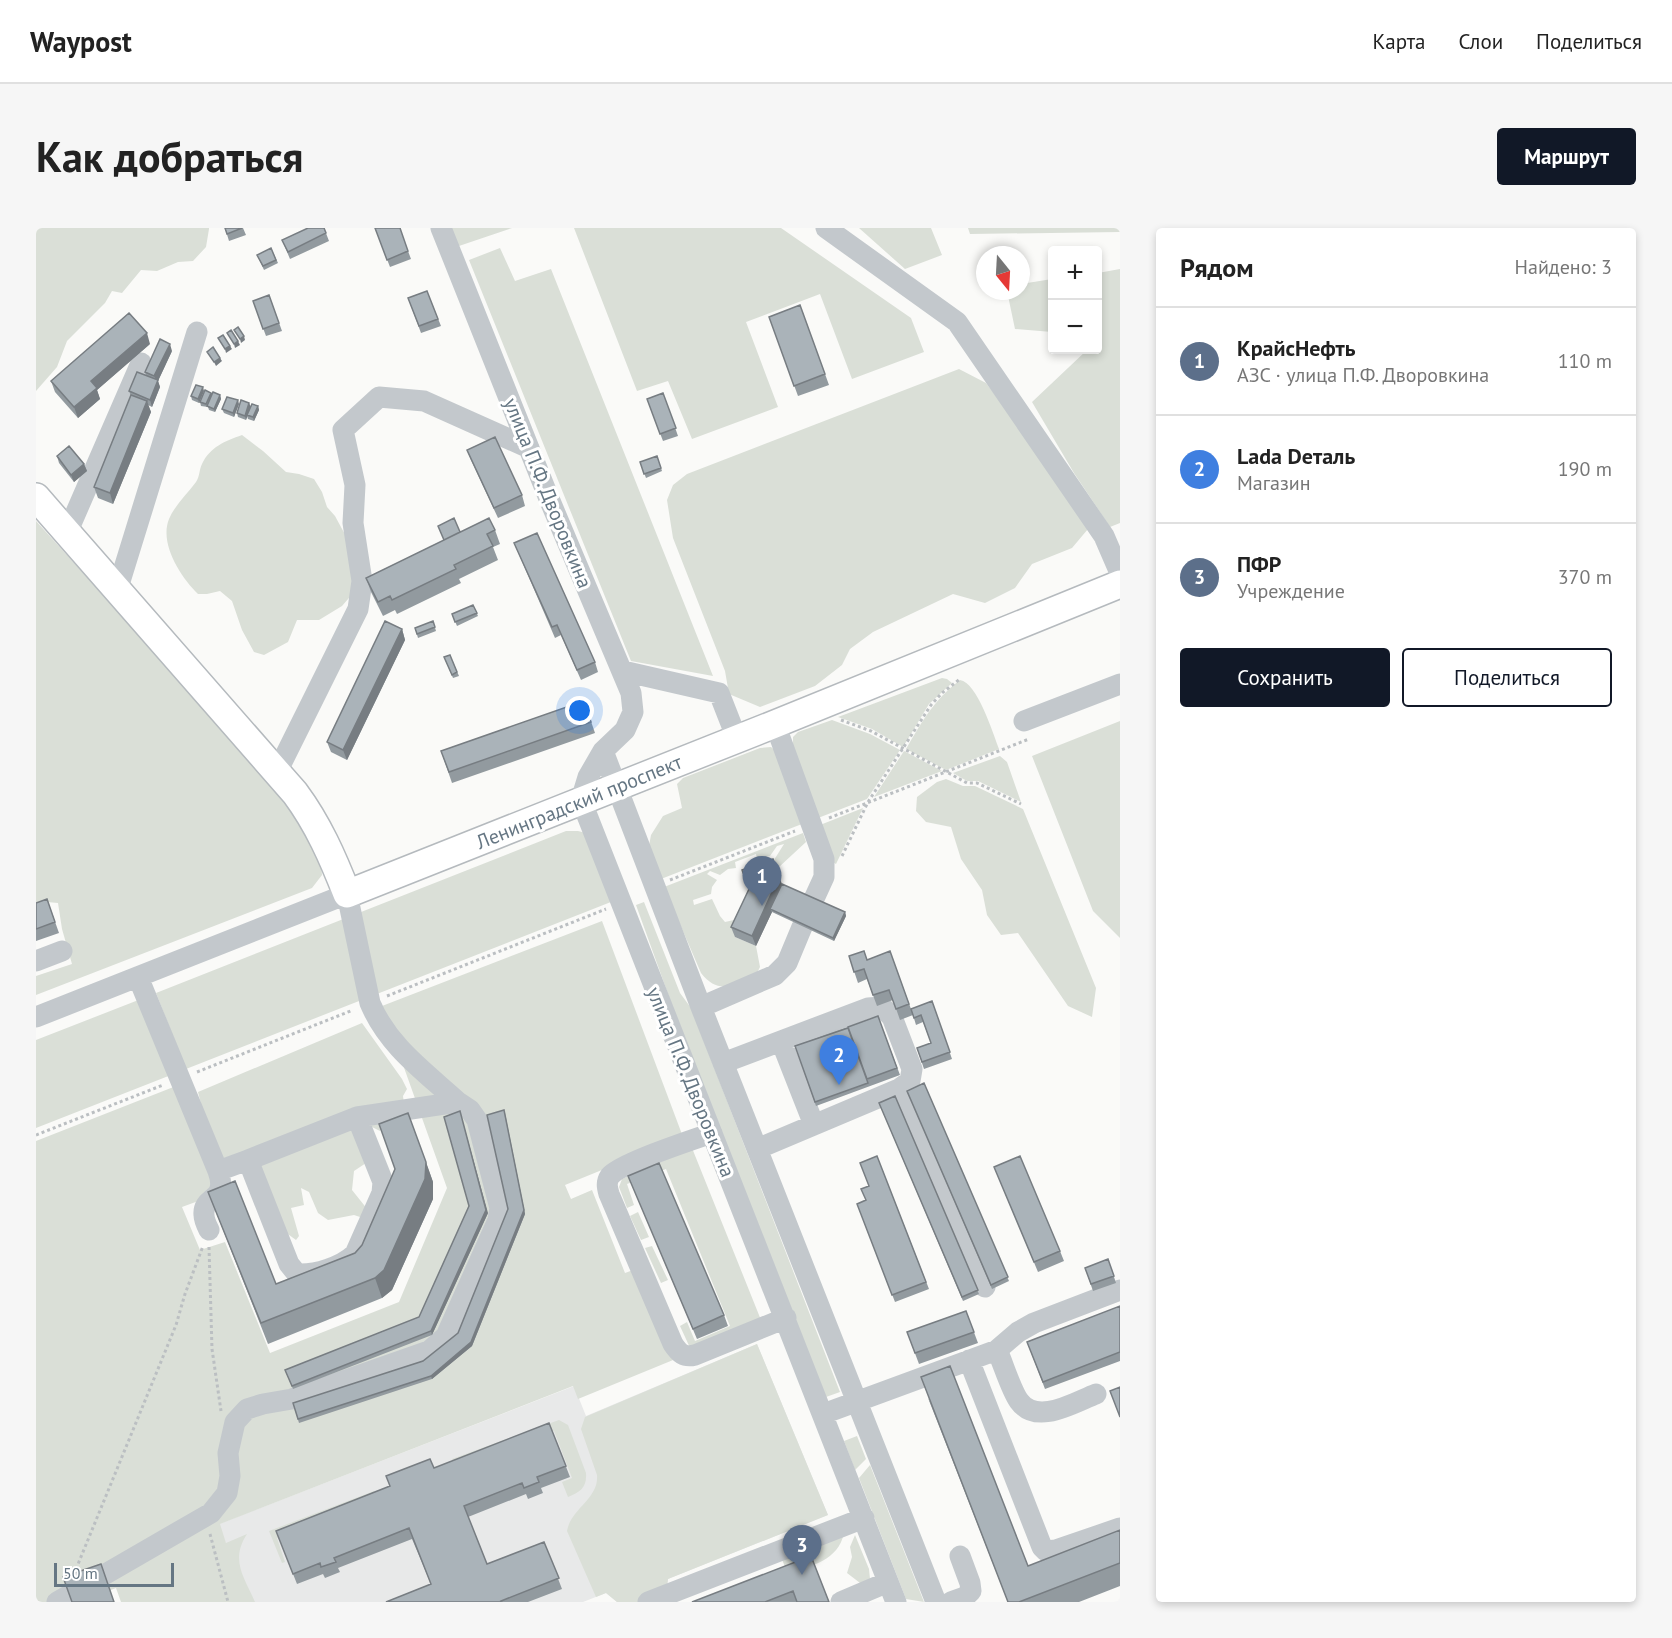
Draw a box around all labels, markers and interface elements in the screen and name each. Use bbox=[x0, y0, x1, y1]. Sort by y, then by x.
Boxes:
text: Waypost bbox=[30, 23, 132, 60]
text: Карта bbox=[1372, 28, 1425, 55]
text: Слои bbox=[1458, 28, 1503, 55]
text: Поделиться bbox=[1536, 28, 1642, 55]
button: Маршрут bbox=[1497, 128, 1636, 185]
text: Как добраться bbox=[36, 129, 303, 184]
north arrow bbox=[976, 246, 1030, 300]
map controls bbox=[1048, 246, 1102, 354]
button: + bbox=[1048, 246, 1102, 300]
text: Рядом bbox=[1180, 251, 1254, 284]
text: Найдено: 3 bbox=[1515, 254, 1612, 280]
button: − bbox=[1048, 300, 1102, 354]
text: КрайсНефть bbox=[1237, 334, 1356, 362]
text: 1 bbox=[1194, 348, 1205, 374]
text: 110 m bbox=[1558, 348, 1612, 374]
text: АЗС · улица П.Ф. Дворовкина bbox=[1237, 362, 1489, 388]
street label: улица П.Ф. Дворовкина bbox=[498, 394, 598, 592]
text: Lada Dеталь bbox=[1237, 442, 1355, 470]
text: 2 bbox=[1194, 456, 1205, 482]
text: 190 m bbox=[1558, 456, 1612, 482]
text: Магазин bbox=[1237, 470, 1311, 496]
text: ПФР bbox=[1237, 550, 1281, 578]
text: 3 bbox=[1194, 564, 1205, 590]
text: 370 m bbox=[1558, 564, 1612, 590]
text: Учреждение bbox=[1237, 578, 1345, 604]
button: Сохранить bbox=[1180, 648, 1390, 707]
button: Поделиться bbox=[1402, 648, 1612, 707]
your location bbox=[565, 696, 594, 725]
street label: Ленинградский проспект bbox=[471, 749, 686, 856]
pin: 1 bbox=[742, 856, 782, 906]
street label: улица П.Ф. Дворовкина bbox=[641, 983, 741, 1181]
pin: 2 bbox=[820, 1036, 858, 1085]
pin: 3 bbox=[782, 1526, 822, 1575]
scale bar bbox=[54, 1560, 174, 1588]
text: 50 m bbox=[63, 1563, 98, 1583]

